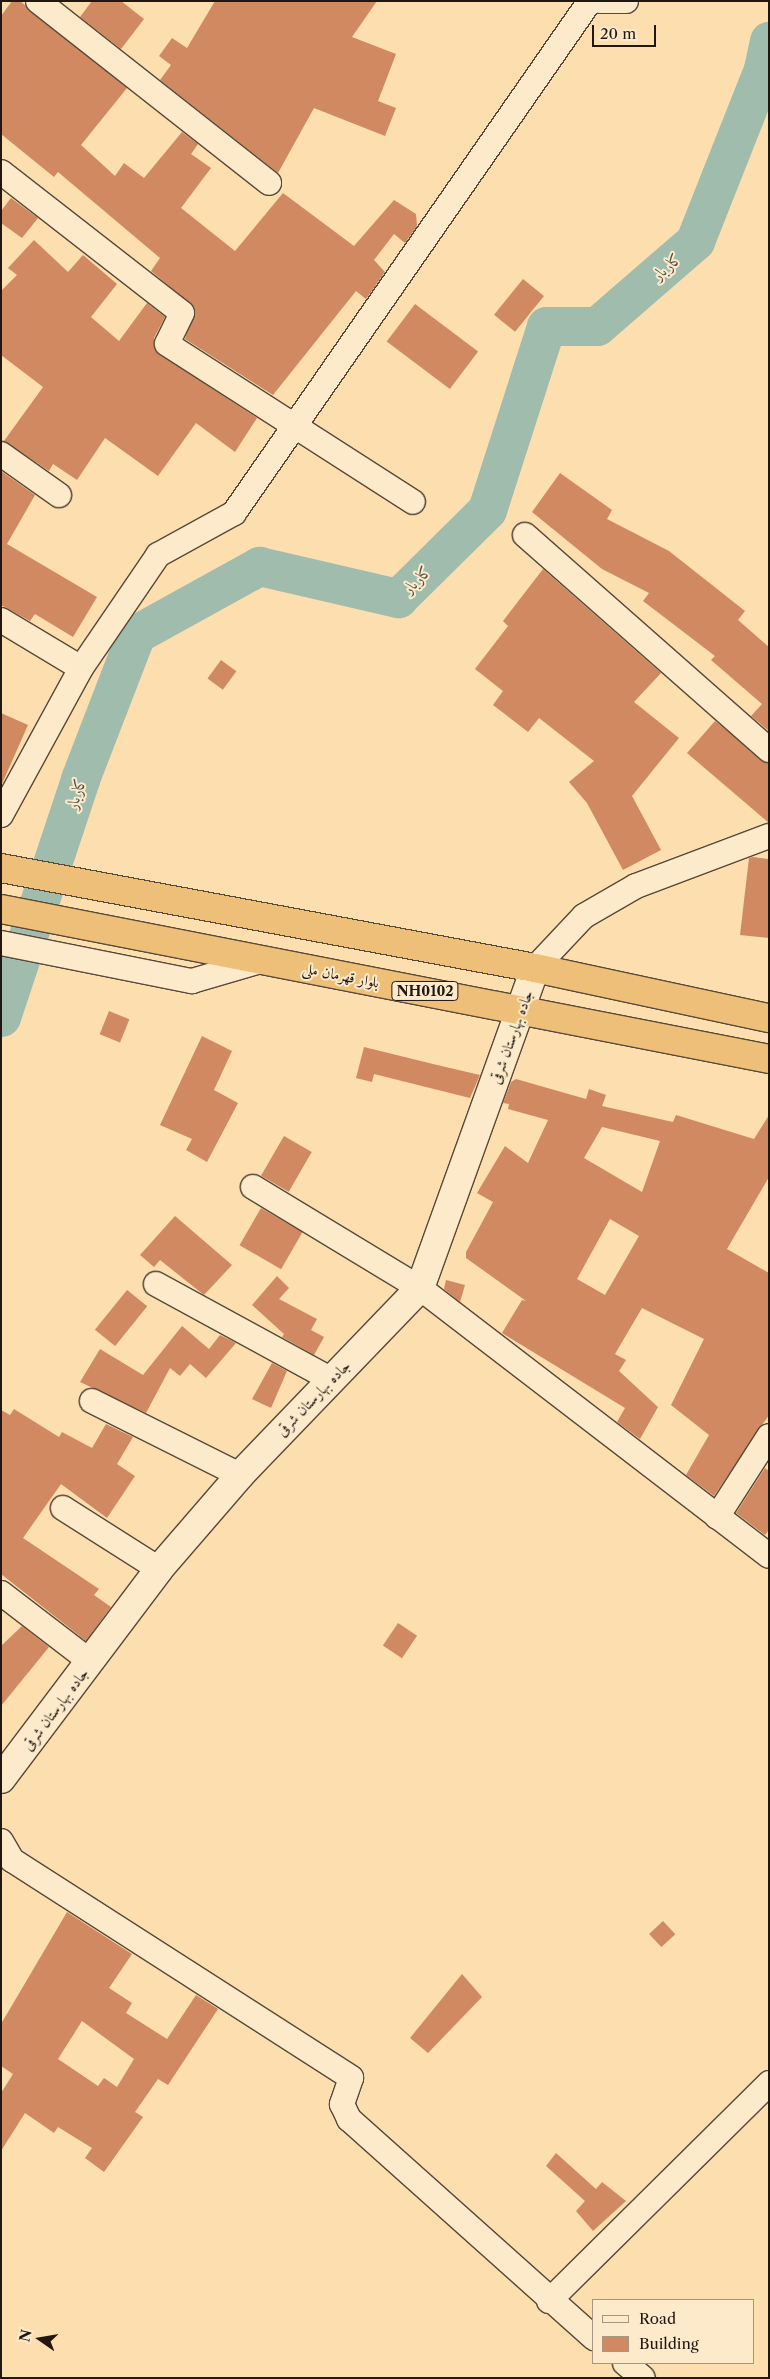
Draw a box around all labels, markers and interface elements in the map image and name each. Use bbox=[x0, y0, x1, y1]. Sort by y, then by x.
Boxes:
scale bar bbox=[595, 15, 659, 47]
text: 20 m bbox=[600, 24, 636, 43]
water label: کاربار bbox=[648, 248, 686, 284]
water label: کاربار bbox=[398, 560, 436, 598]
water label: کاربار bbox=[62, 774, 90, 812]
street label: بلوار قهرمان ملی bbox=[301, 959, 381, 991]
road number: NH0102 bbox=[391, 979, 459, 1002]
street label: جاده بهارستان شرقی bbox=[486, 988, 536, 1086]
street label: جاده بهارستان شرقی bbox=[272, 1356, 354, 1440]
street label: جاده بهارستان شرقی bbox=[18, 1664, 92, 1754]
legend bbox=[592, 2299, 755, 2364]
text: Road bbox=[639, 2309, 676, 2328]
north arrow bbox=[15, 2314, 65, 2364]
text: N bbox=[15, 2328, 36, 2344]
text: Building bbox=[639, 2334, 699, 2353]

